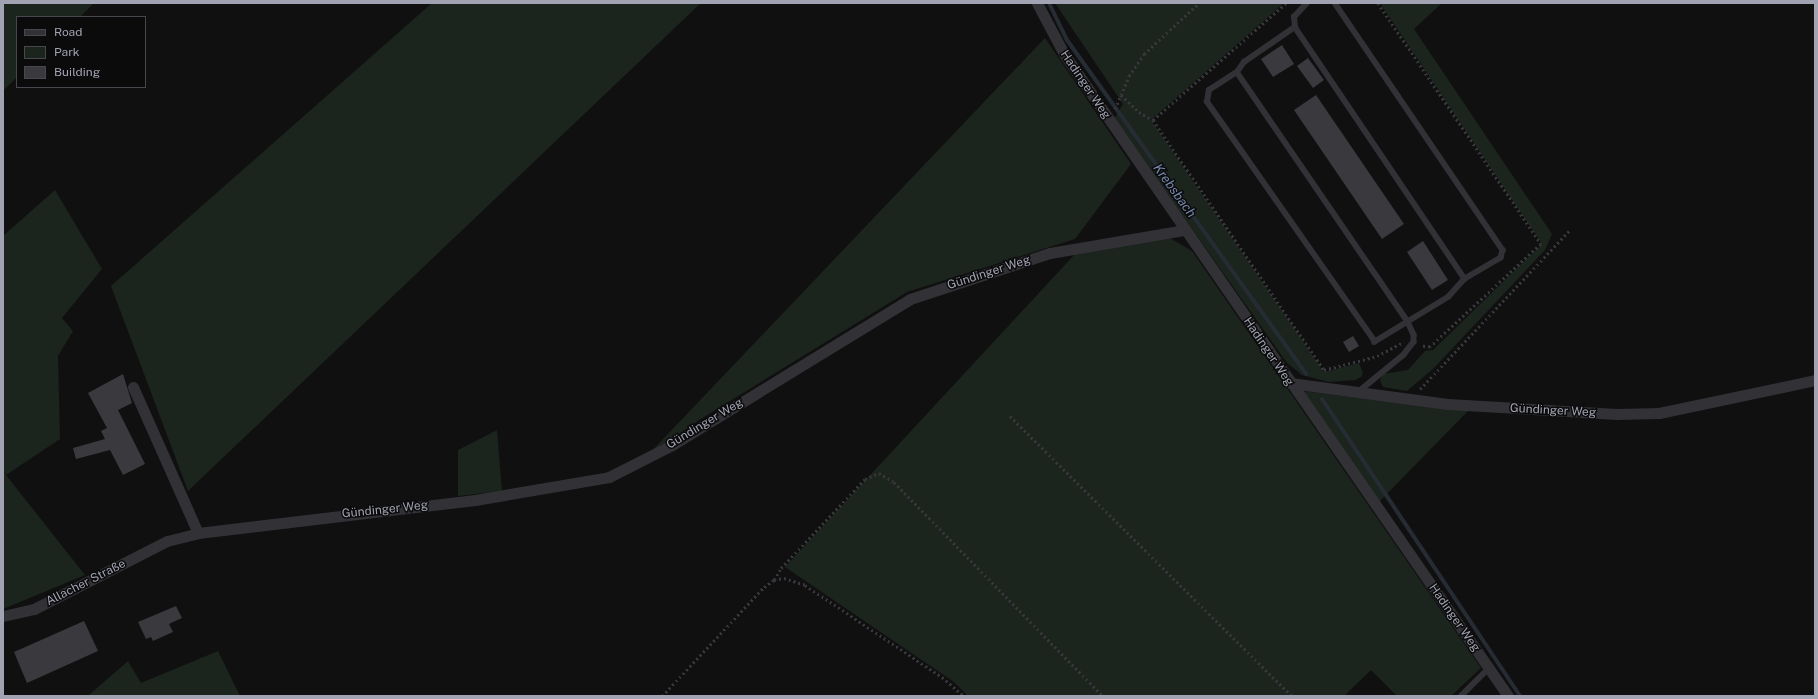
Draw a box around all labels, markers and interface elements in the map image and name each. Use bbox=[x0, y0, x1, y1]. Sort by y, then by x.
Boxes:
legend bbox=[16, 16, 146, 88]
text: Road bbox=[54, 25, 82, 39]
text: Park bbox=[54, 45, 80, 59]
street label: Hadinger Weg bbox=[1057, 48, 1113, 122]
text: Building bbox=[54, 65, 100, 79]
water label: Krebsbach bbox=[1149, 161, 1199, 221]
street label: Gündinger Weg bbox=[946, 253, 1032, 293]
street label: Hadinger Weg bbox=[1240, 315, 1296, 389]
street label: Gündinger Weg bbox=[664, 395, 746, 453]
street label: Gündinger Weg bbox=[1509, 402, 1597, 420]
street label: Gündinger Weg bbox=[341, 498, 429, 522]
street label: Allacher Straße bbox=[44, 557, 128, 609]
street label: Hadinger Weg bbox=[1425, 581, 1483, 655]

